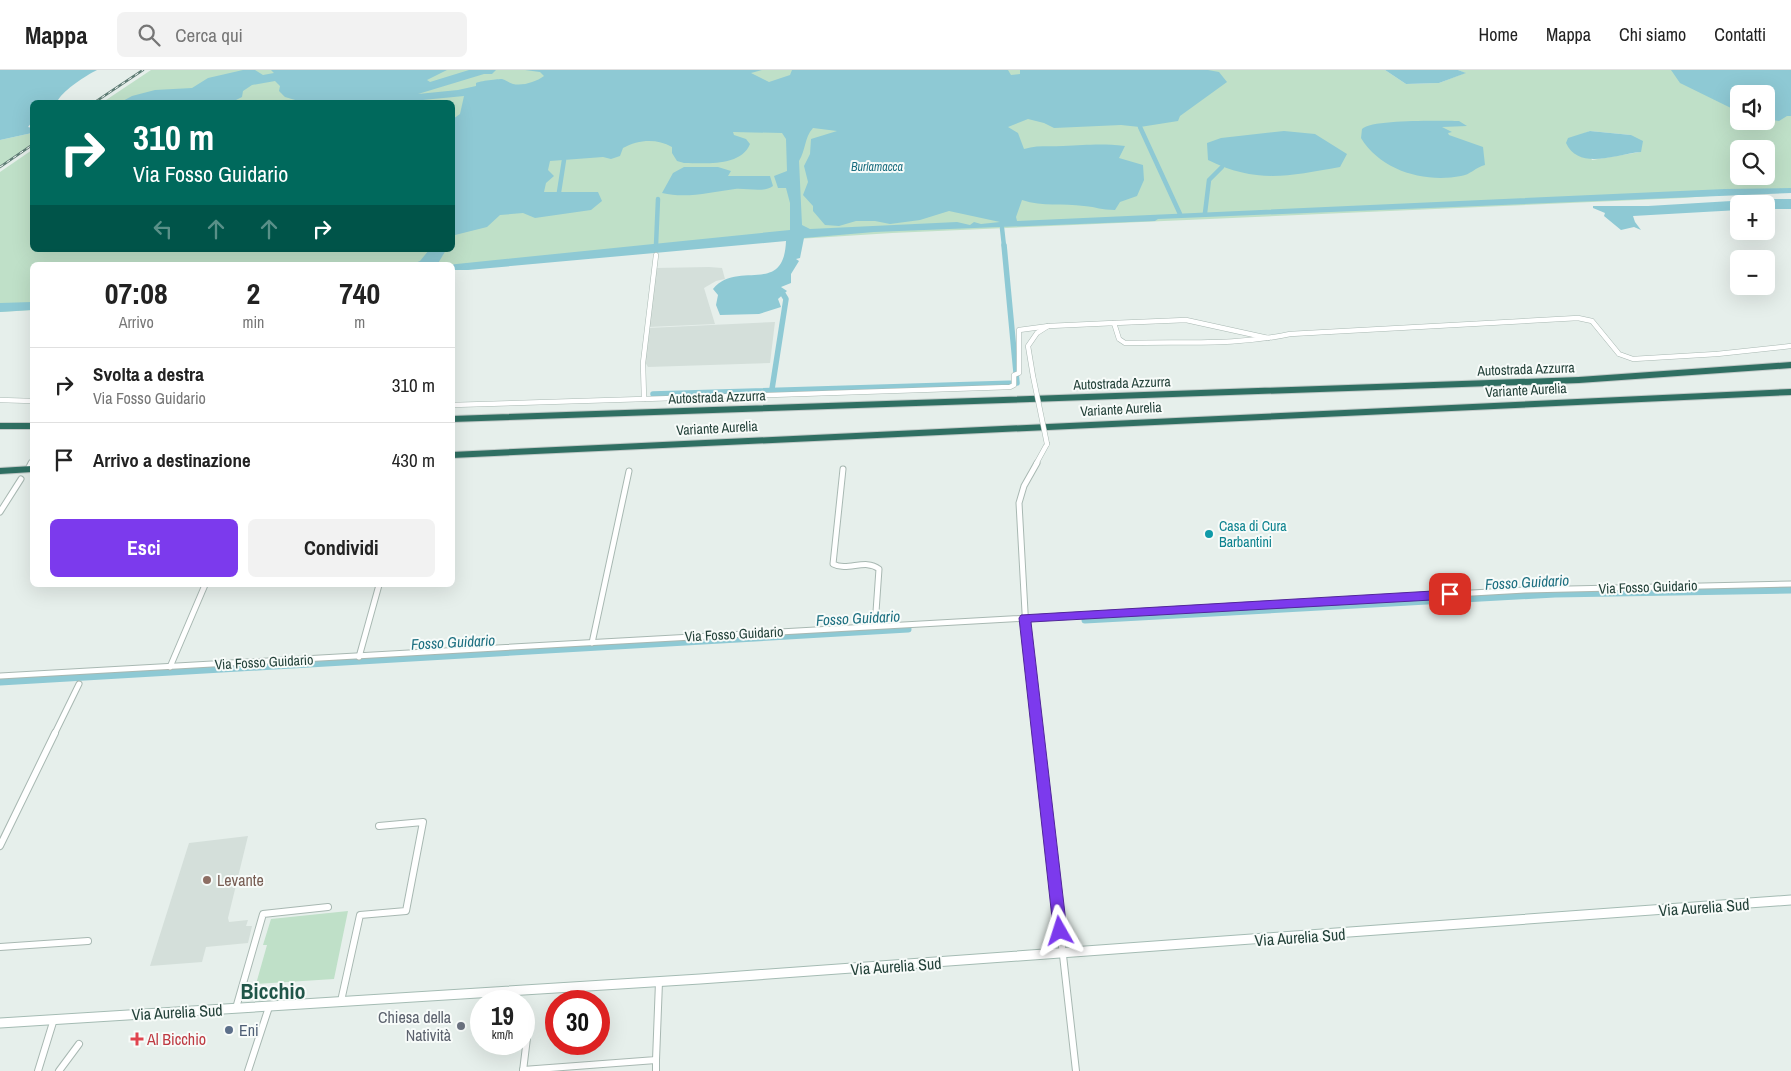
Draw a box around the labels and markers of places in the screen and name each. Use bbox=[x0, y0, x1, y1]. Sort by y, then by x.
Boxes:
place label: Casa di Cura Barbantini bbox=[1219, 517, 1287, 551]
marker: Casa di Cura Barbantini bbox=[1203, 528, 1215, 540]
pin bbox=[1429, 573, 1471, 615]
place label: Levante bbox=[217, 869, 264, 891]
marker: Levante bbox=[201, 874, 213, 886]
place label: Chiesa della Natività bbox=[378, 1006, 452, 1046]
place label: Eni bbox=[239, 1019, 259, 1041]
marker: Chiesa della Natività bbox=[455, 1020, 467, 1032]
marker: Eni bbox=[223, 1024, 235, 1036]
place label: Al Bicchio bbox=[146, 1028, 206, 1050]
marker: Al Bicchio bbox=[131, 1033, 143, 1045]

